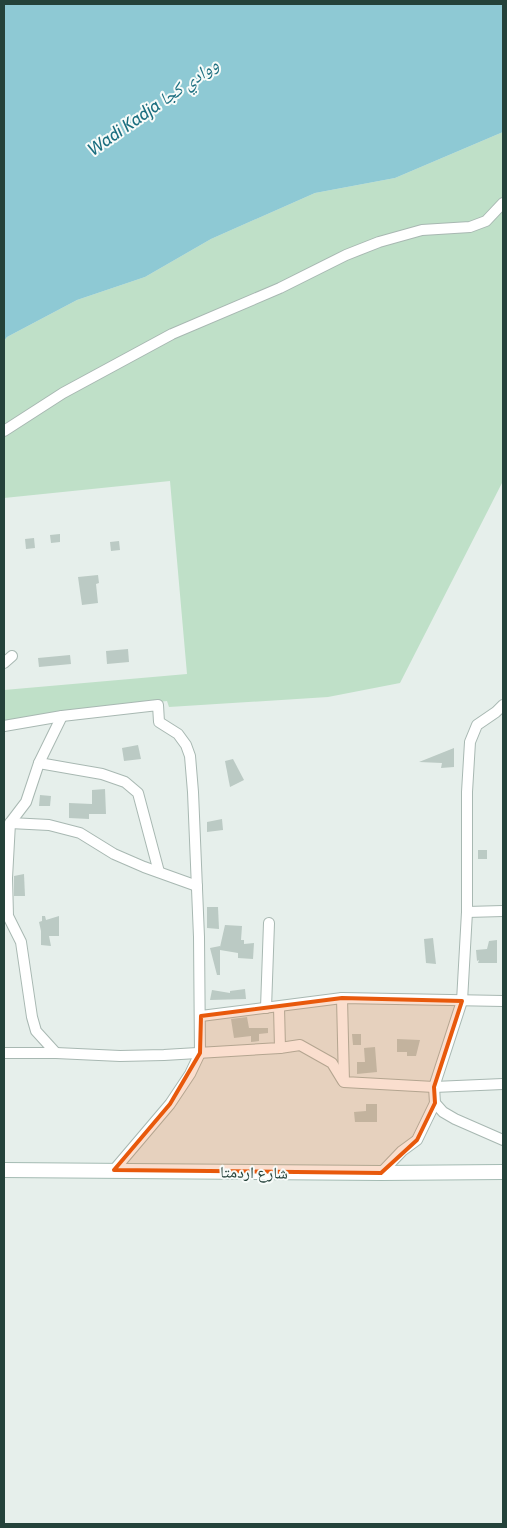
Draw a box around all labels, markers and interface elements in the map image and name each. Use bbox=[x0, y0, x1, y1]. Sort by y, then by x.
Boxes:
water label: Wadi Kadja ووادي كجا bbox=[83, 53, 225, 163]
street label: شارع اردمتا bbox=[220, 1162, 288, 1184]

